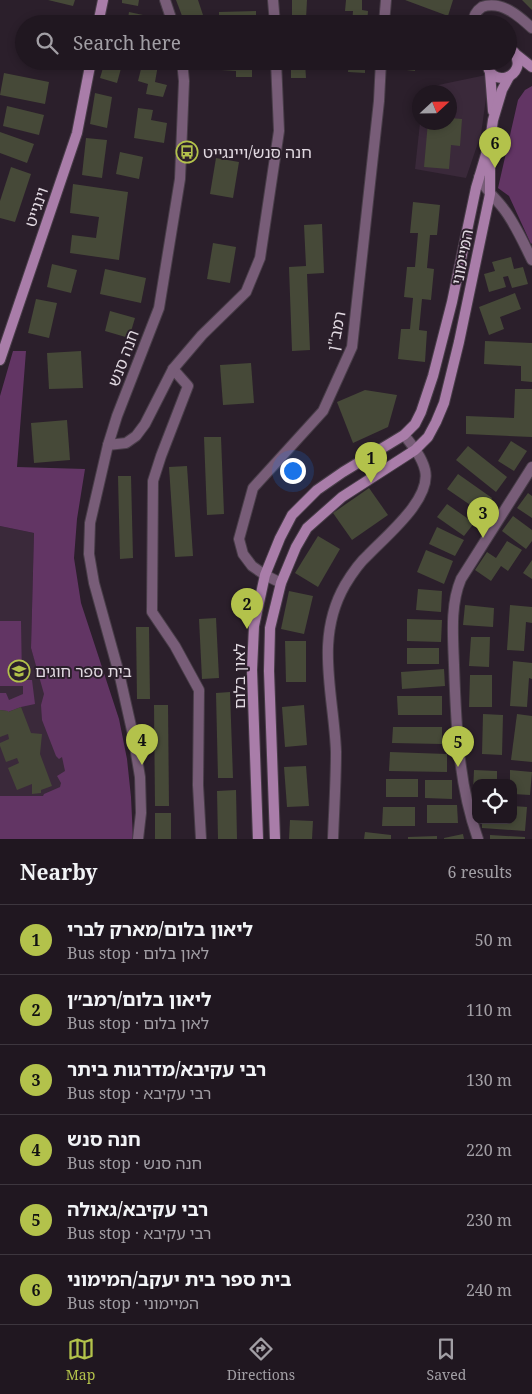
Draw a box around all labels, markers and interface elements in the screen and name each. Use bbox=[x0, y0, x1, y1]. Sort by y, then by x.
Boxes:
search box bbox=[15, 15, 517, 70]
icon: search bbox=[33, 29, 61, 57]
text: Search here bbox=[73, 30, 181, 56]
north arrow bbox=[412, 85, 457, 130]
pin: 6 bbox=[479, 127, 511, 168]
bus stop icon: חנה סנש/ויינגייט bbox=[175, 140, 199, 164]
place label: חנה סנש/ויינגייט bbox=[203, 141, 312, 163]
street label: וינגייט bbox=[19, 184, 53, 230]
street label: המיימוני bbox=[446, 227, 478, 287]
street label: רמב"ן bbox=[321, 309, 351, 353]
street label: חנה סנש bbox=[102, 327, 144, 389]
pin: 1 bbox=[355, 442, 387, 483]
your location bbox=[280, 458, 306, 484]
pin: 3 bbox=[467, 497, 499, 538]
pin: 2 bbox=[231, 588, 263, 629]
street label: לאון בלום bbox=[228, 643, 250, 709]
school or university icon: בית ספר חוגים bbox=[7, 659, 31, 683]
place label: בית ספר חוגים bbox=[35, 660, 132, 682]
pin: 4 bbox=[126, 724, 158, 765]
pin: 5 bbox=[442, 726, 474, 767]
map controls bbox=[472, 779, 517, 824]
button: locate bbox=[472, 779, 517, 824]
text: Nearby bbox=[20, 858, 98, 886]
text: 6 results bbox=[448, 861, 512, 883]
text: ליאון בלום/מארק לברי bbox=[67, 916, 253, 942]
text: 1 bbox=[31, 929, 41, 951]
text: 50 m bbox=[475, 929, 512, 951]
text: Bus stop · לאון בלום bbox=[67, 942, 209, 964]
text: ליאון בלום/רמב״ן bbox=[67, 986, 212, 1012]
text: 2 bbox=[31, 999, 41, 1021]
text: 110 m bbox=[466, 999, 512, 1021]
text: Bus stop · לאון בלום bbox=[67, 1012, 209, 1034]
text: רבי עקיבא/מדרגות ביתר bbox=[67, 1056, 266, 1082]
text: 3 bbox=[31, 1069, 41, 1091]
text: 130 m bbox=[466, 1069, 512, 1091]
text: Bus stop · רבי עקיבא bbox=[67, 1082, 211, 1104]
text: חנה סנש bbox=[67, 1126, 141, 1152]
text: 4 bbox=[31, 1139, 41, 1161]
text: 220 m bbox=[466, 1139, 512, 1161]
text: Bus stop · חנה סנש bbox=[67, 1152, 202, 1174]
text: רבי עקיבא/גאולה bbox=[67, 1196, 208, 1222]
text: 5 bbox=[31, 1209, 41, 1231]
text: 230 m bbox=[466, 1209, 512, 1231]
text: Bus stop · רבי עקיבא bbox=[67, 1222, 211, 1244]
text: בית ספר בית יעקב/המימוני bbox=[67, 1266, 291, 1292]
text: 6 bbox=[31, 1279, 41, 1301]
text: 240 m bbox=[466, 1279, 512, 1301]
text: Bus stop · המיימוני bbox=[67, 1292, 199, 1314]
tab: Map bbox=[66, 1335, 95, 1384]
tab: Directions bbox=[227, 1335, 295, 1384]
tab: Saved bbox=[427, 1335, 466, 1384]

